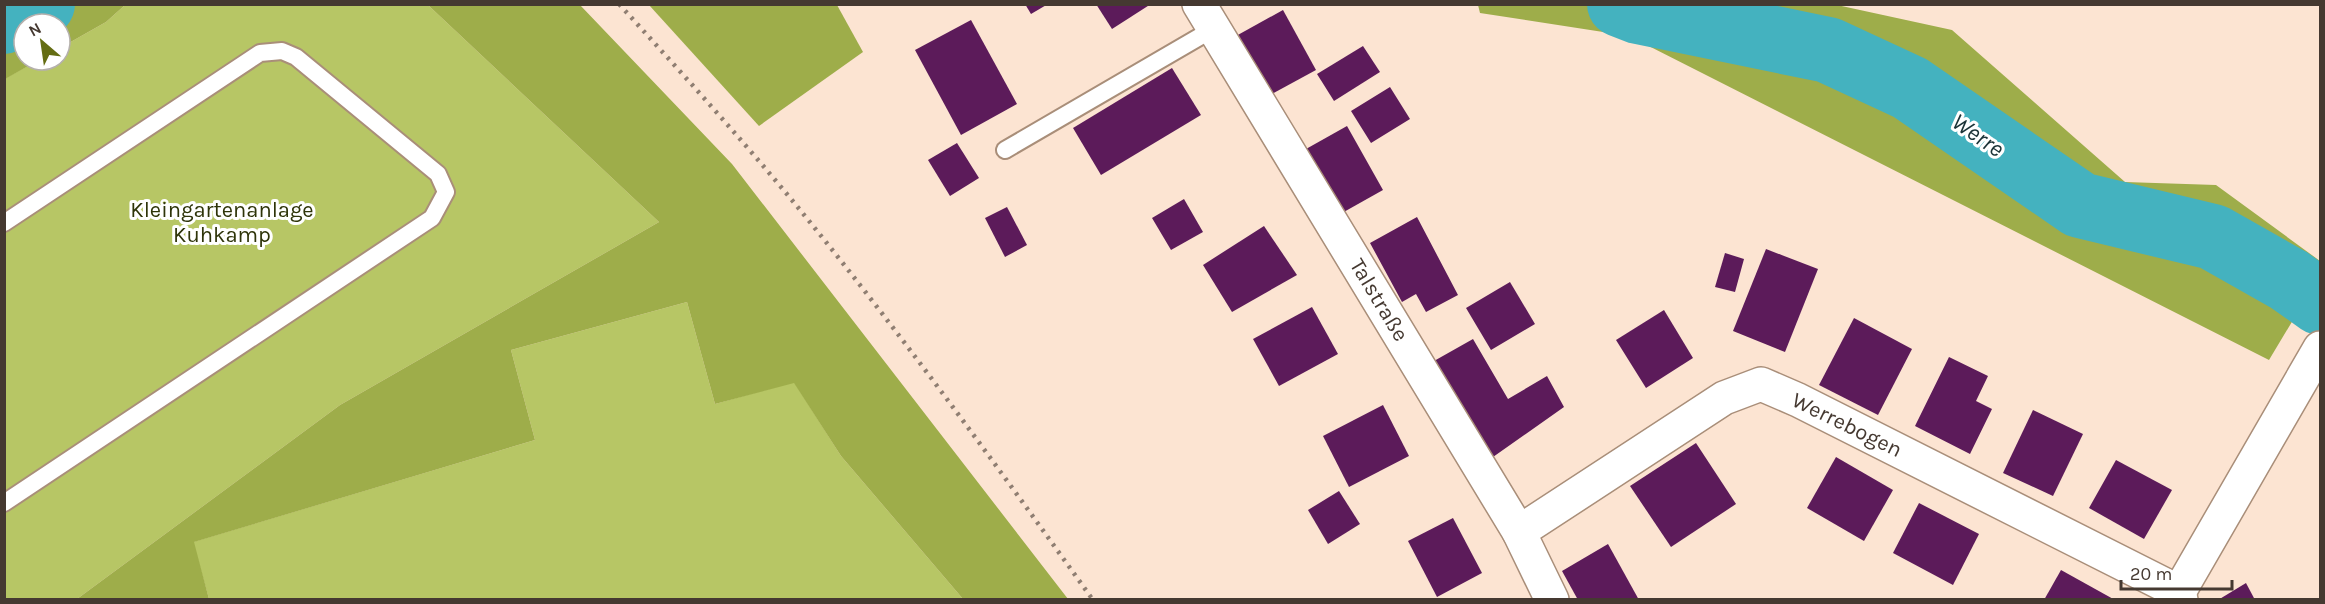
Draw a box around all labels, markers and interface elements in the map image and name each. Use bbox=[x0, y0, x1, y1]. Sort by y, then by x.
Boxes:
north arrow bbox=[12, 12, 72, 72]
text: N bbox=[25, 18, 45, 40]
water label: Werre bbox=[1947, 107, 2009, 163]
park label: Kleingartenanlage Kuhkamp bbox=[130, 197, 314, 248]
street label: Talstraße bbox=[1344, 254, 1414, 346]
street label: Werrebogen bbox=[1788, 387, 1906, 463]
scale bar bbox=[2121, 553, 2232, 591]
text: 20 m bbox=[2130, 563, 2172, 585]

